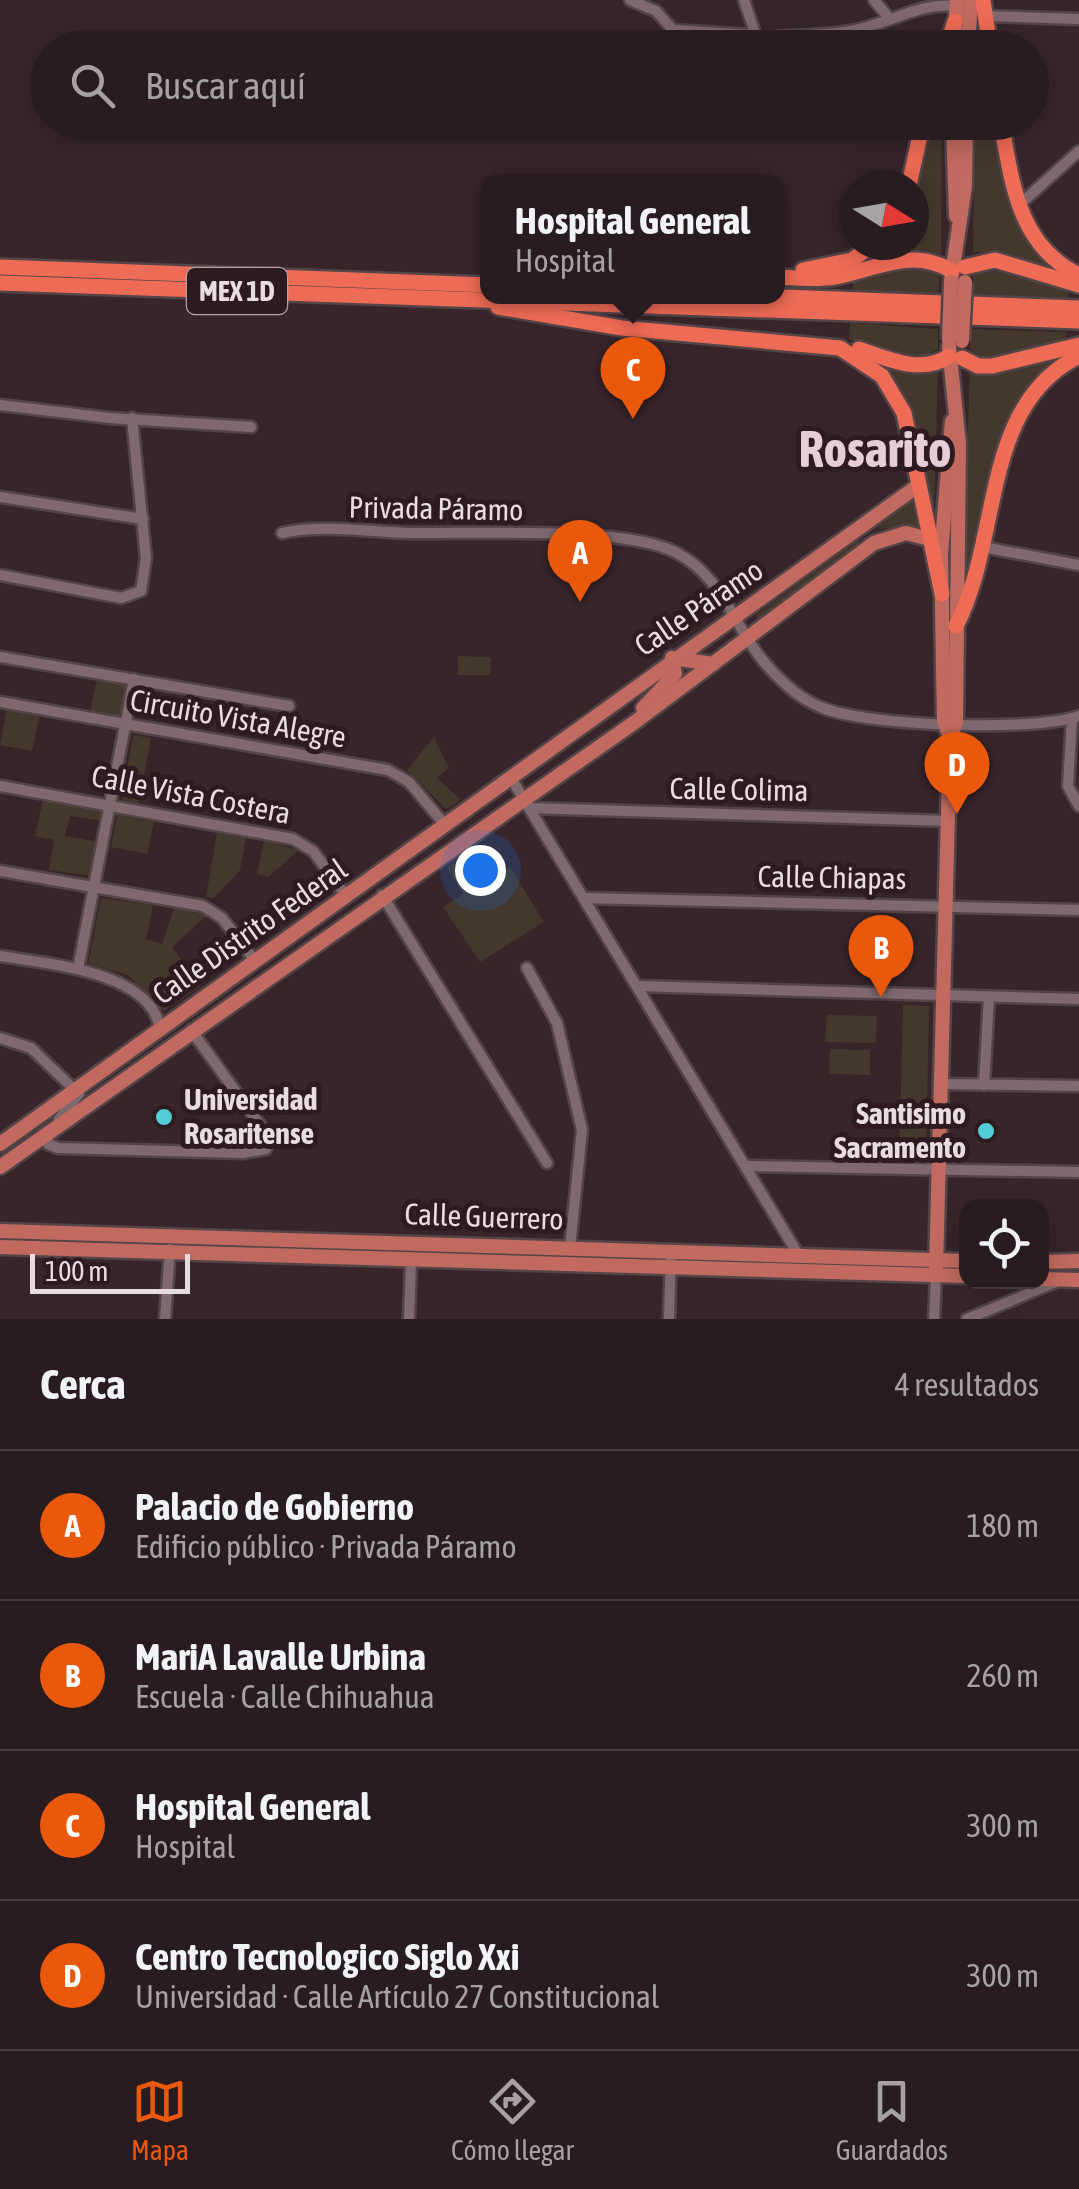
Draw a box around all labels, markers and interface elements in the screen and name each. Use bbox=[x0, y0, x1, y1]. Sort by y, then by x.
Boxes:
search box bbox=[30, 30, 1049, 140]
icon: search bbox=[65, 58, 120, 113]
text: Buscar aquí bbox=[145, 64, 306, 107]
north arrow bbox=[839, 170, 929, 260]
popup bbox=[480, 174, 785, 304]
text: Hospital General bbox=[515, 199, 750, 242]
text: Hospital bbox=[515, 242, 615, 279]
road number: MEX 1D bbox=[187, 268, 287, 314]
pin: C bbox=[600, 336, 666, 419]
district label: Rosarito bbox=[798, 420, 952, 478]
street label: Privada Páramo bbox=[348, 489, 524, 527]
pin: A bbox=[548, 520, 612, 602]
street label: Calle Páramo bbox=[628, 552, 769, 662]
street label: Circuito Vista Alegre bbox=[128, 682, 349, 754]
pin: D bbox=[924, 732, 990, 814]
street label: Calle Vista Costera bbox=[89, 758, 294, 830]
street label: Calle Colima bbox=[669, 771, 809, 807]
your location bbox=[455, 845, 506, 896]
street label: Calle Distrito Federal bbox=[146, 852, 353, 1011]
street label: Calle Chiapas bbox=[758, 859, 907, 895]
pin: B bbox=[848, 914, 914, 997]
place label: Universidad Rosaritense bbox=[184, 1082, 318, 1150]
place label: Santisimo Sacramento bbox=[834, 1096, 966, 1164]
marker: Universidad Rosaritense bbox=[153, 1106, 175, 1128]
marker: Santisimo Sacramento bbox=[975, 1120, 997, 1142]
street label: Calle Guerrero bbox=[404, 1196, 564, 1236]
map controls bbox=[959, 1199, 1049, 1289]
button: locate bbox=[959, 1199, 1049, 1289]
scale bar bbox=[30, 1249, 190, 1294]
text: 100 m bbox=[45, 1255, 108, 1287]
text: Cerca bbox=[40, 1360, 125, 1408]
text: 4 resultados bbox=[895, 1366, 1039, 1403]
text: Palacio de Gobierno bbox=[135, 1485, 414, 1528]
text: A bbox=[65, 1507, 80, 1544]
text: 180 m bbox=[966, 1507, 1039, 1544]
text: Edificio público · Privada Páramo bbox=[135, 1528, 516, 1565]
text: MariA Lavalle Urbina bbox=[135, 1635, 426, 1678]
text: B bbox=[65, 1657, 80, 1694]
text: 260 m bbox=[966, 1657, 1039, 1694]
text: Escuela · Calle Chihuahua bbox=[135, 1678, 435, 1715]
text: Hospital General bbox=[135, 1785, 370, 1828]
text: C bbox=[65, 1807, 80, 1844]
text: 300 m bbox=[966, 1807, 1039, 1844]
text: Hospital bbox=[135, 1828, 235, 1865]
text: Centro Tecnologico Siglo Xxi bbox=[135, 1935, 520, 1978]
text: D bbox=[64, 1957, 81, 1994]
text: 300 m bbox=[966, 1957, 1039, 1994]
text: Universidad · Calle Artículo 27 Constitucional bbox=[135, 1978, 659, 2015]
tab: Mapa bbox=[131, 2074, 189, 2166]
tab: Cómo llegar bbox=[451, 2074, 574, 2166]
tab: Guardados bbox=[836, 2074, 948, 2166]

